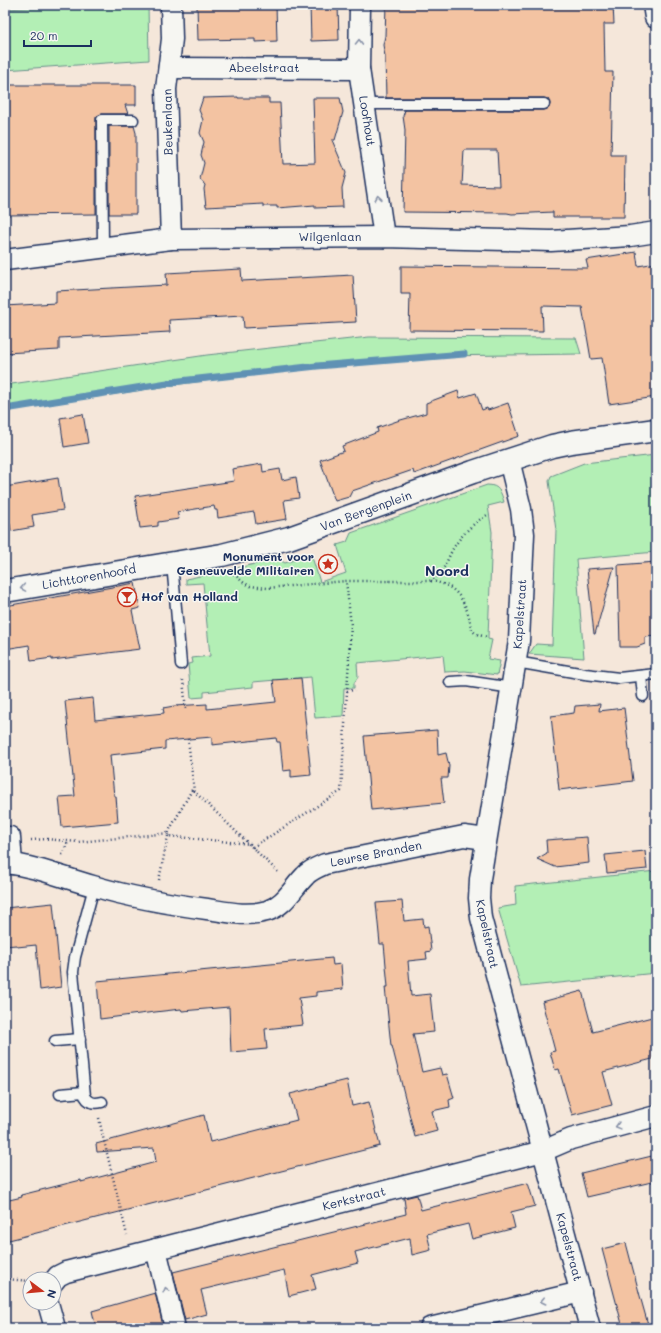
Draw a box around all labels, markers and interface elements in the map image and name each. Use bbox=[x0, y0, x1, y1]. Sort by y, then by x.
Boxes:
scale bar bbox=[24, 22, 91, 48]
text: 20 m bbox=[30, 27, 58, 43]
one-way arrow bbox=[355, 39, 364, 45]
street label: Abeelstraat bbox=[228, 59, 300, 75]
street label: Beukenlaan bbox=[158, 89, 176, 155]
street label: Loofhout bbox=[356, 94, 380, 147]
one-way arrow bbox=[375, 195, 383, 201]
street label: Wilgenlaan bbox=[299, 228, 361, 244]
street label: Van Bergenplein bbox=[318, 486, 413, 534]
place label: Monument voor Gesneuvelde Militairen bbox=[177, 548, 314, 578]
place icon: Monument voor Gesneuvelde Militairen bbox=[317, 553, 339, 575]
street label: Lichttorenhoofd bbox=[41, 560, 137, 592]
district label: Noord bbox=[425, 561, 469, 580]
street label: Kapelstraat bbox=[509, 578, 529, 649]
one-way arrow bbox=[20, 583, 26, 592]
bar icon: Hof van Holland bbox=[116, 586, 138, 608]
place label: Hof van Holland bbox=[141, 588, 238, 604]
street label: Leurse Branden bbox=[329, 836, 423, 870]
street label: Kapelstraat bbox=[473, 898, 503, 970]
one-way arrow bbox=[615, 1122, 622, 1130]
street label: Kerkstraat bbox=[321, 1182, 387, 1214]
street label: Kapelstraat bbox=[553, 1211, 587, 1283]
north arrow bbox=[22, 1271, 62, 1311]
one-way arrow bbox=[162, 1287, 170, 1293]
text: N bbox=[44, 1288, 60, 1300]
one-way arrow bbox=[540, 1297, 546, 1305]

